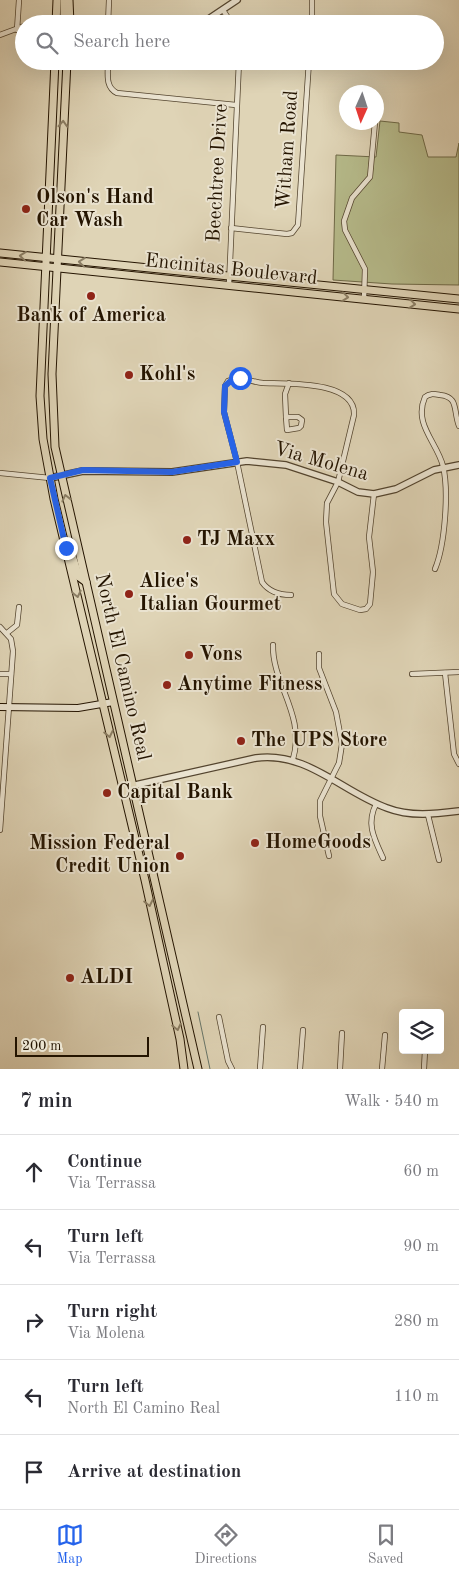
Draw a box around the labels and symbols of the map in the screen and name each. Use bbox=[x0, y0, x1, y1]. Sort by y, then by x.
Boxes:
north arrow bbox=[339, 85, 384, 130]
street label: Witham Road bbox=[274, 90, 302, 210]
street label: Beechtree Drive bbox=[204, 103, 232, 243]
one-way arrow bbox=[57, 119, 68, 127]
place label: Olson's Hand Car Wash bbox=[36, 188, 154, 231]
marker: Olson's Hand Car Wash bbox=[20, 203, 32, 215]
one-way arrow bbox=[19, 250, 27, 261]
street label: Encinitas Boulevard bbox=[144, 251, 318, 289]
one-way arrow bbox=[77, 257, 85, 268]
marker: Bank of America bbox=[85, 290, 97, 302]
one-way arrow bbox=[341, 291, 349, 302]
one-way arrow bbox=[408, 298, 416, 309]
place label: Bank of America bbox=[16, 306, 166, 326]
place label: Kohl's bbox=[139, 365, 195, 385]
route start bbox=[229, 367, 252, 390]
marker: Kohl's bbox=[123, 369, 135, 381]
street label: Via Molena bbox=[271, 439, 371, 485]
one-way arrow bbox=[61, 494, 71, 503]
place label: TJ Maxx bbox=[197, 530, 275, 550]
marker: TJ Maxx bbox=[181, 534, 193, 546]
route end bbox=[55, 537, 78, 560]
street label: North El Camino Real bbox=[91, 571, 153, 763]
place label: Alice's Italian Gourmet bbox=[139, 572, 281, 615]
marker: Alice's Italian Gourmet bbox=[123, 588, 135, 600]
one-way arrow bbox=[71, 590, 82, 599]
place label: Vons bbox=[199, 645, 242, 665]
marker: Vons bbox=[183, 649, 195, 661]
place label: Anytime Fitness bbox=[177, 675, 322, 695]
marker: Anytime Fitness bbox=[161, 679, 173, 691]
one-way arrow bbox=[103, 729, 114, 738]
place label: The UPS Store bbox=[251, 731, 387, 751]
marker: The UPS Store bbox=[235, 735, 247, 747]
place label: Capital Bank bbox=[117, 783, 233, 803]
marker: Capital Bank bbox=[101, 787, 113, 799]
place label: HomeGoods bbox=[265, 833, 371, 853]
place label: Mission Federal Credit Union bbox=[29, 834, 170, 877]
marker: HomeGoods bbox=[249, 837, 261, 849]
marker: Mission Federal Credit Union bbox=[174, 850, 186, 862]
one-way arrow bbox=[144, 899, 154, 908]
place label: ALDI bbox=[80, 968, 133, 988]
marker: ALDI bbox=[64, 972, 76, 984]
one-way arrow bbox=[171, 1023, 182, 1032]
scale bar bbox=[15, 1034, 149, 1057]

